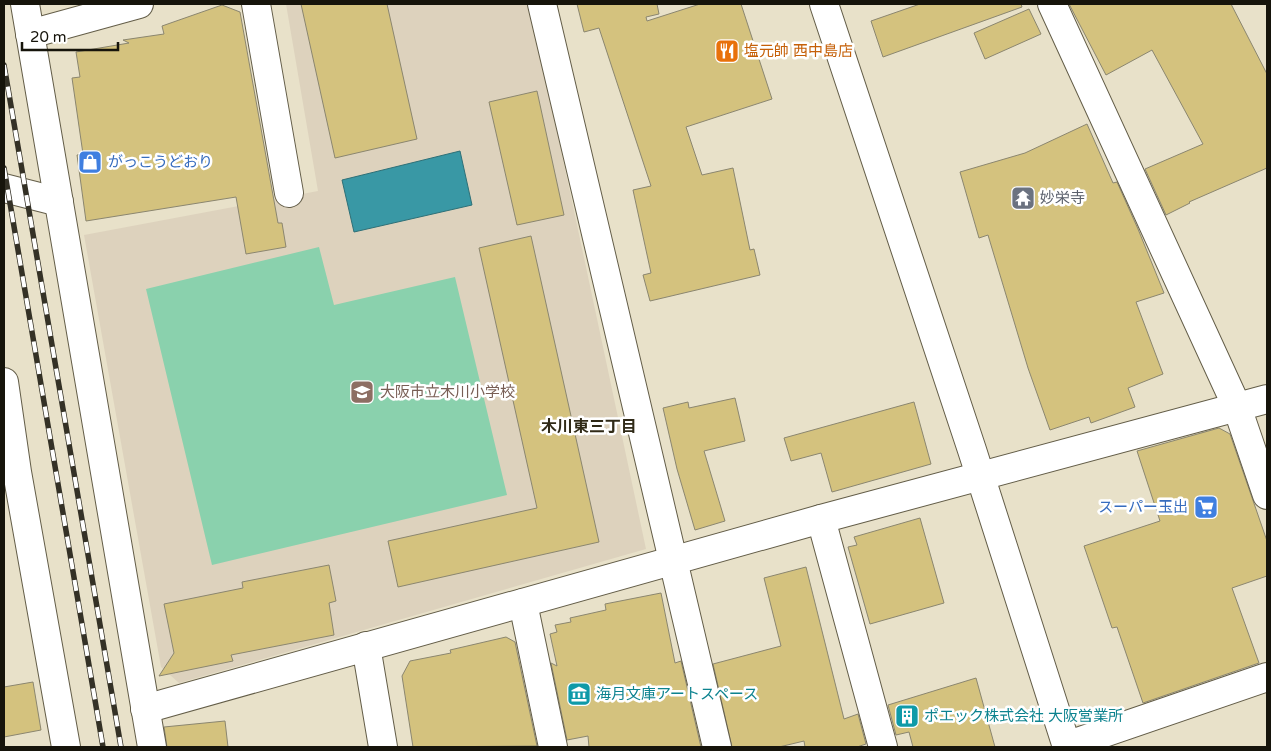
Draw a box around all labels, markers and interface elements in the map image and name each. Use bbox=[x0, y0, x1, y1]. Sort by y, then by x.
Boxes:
scale bar bbox=[22, 20, 119, 52]
text: 20 m bbox=[30, 28, 67, 46]
restaurant icon: 塩元帥 西中島店 bbox=[714, 38, 740, 64]
place label: 塩元帥 西中島店 bbox=[744, 42, 853, 60]
shop icon: がっこうどおり bbox=[77, 149, 103, 175]
place label: がっこうどおり bbox=[108, 153, 213, 171]
temple icon: 妙栄寺 bbox=[1010, 185, 1036, 211]
place label: 妙栄寺 bbox=[1040, 189, 1085, 207]
school or university icon: 大阪市立木川小学校 bbox=[349, 379, 375, 405]
place label: 大阪市立木川小学校 bbox=[380, 383, 515, 401]
district label: 木川東三丁目 bbox=[541, 417, 637, 437]
supermarket icon: スーパー玉出 bbox=[1193, 494, 1219, 520]
place label: スーパー玉出 bbox=[1098, 498, 1188, 516]
museum icon: 海月文庫アートスペース bbox=[566, 681, 592, 707]
place label: 海月文庫アートスペース bbox=[596, 685, 758, 703]
building icon: ポエック株式会社 大阪営業所 bbox=[894, 703, 920, 729]
place label: ポエック株式会社 大阪営業所 bbox=[924, 707, 1123, 725]

